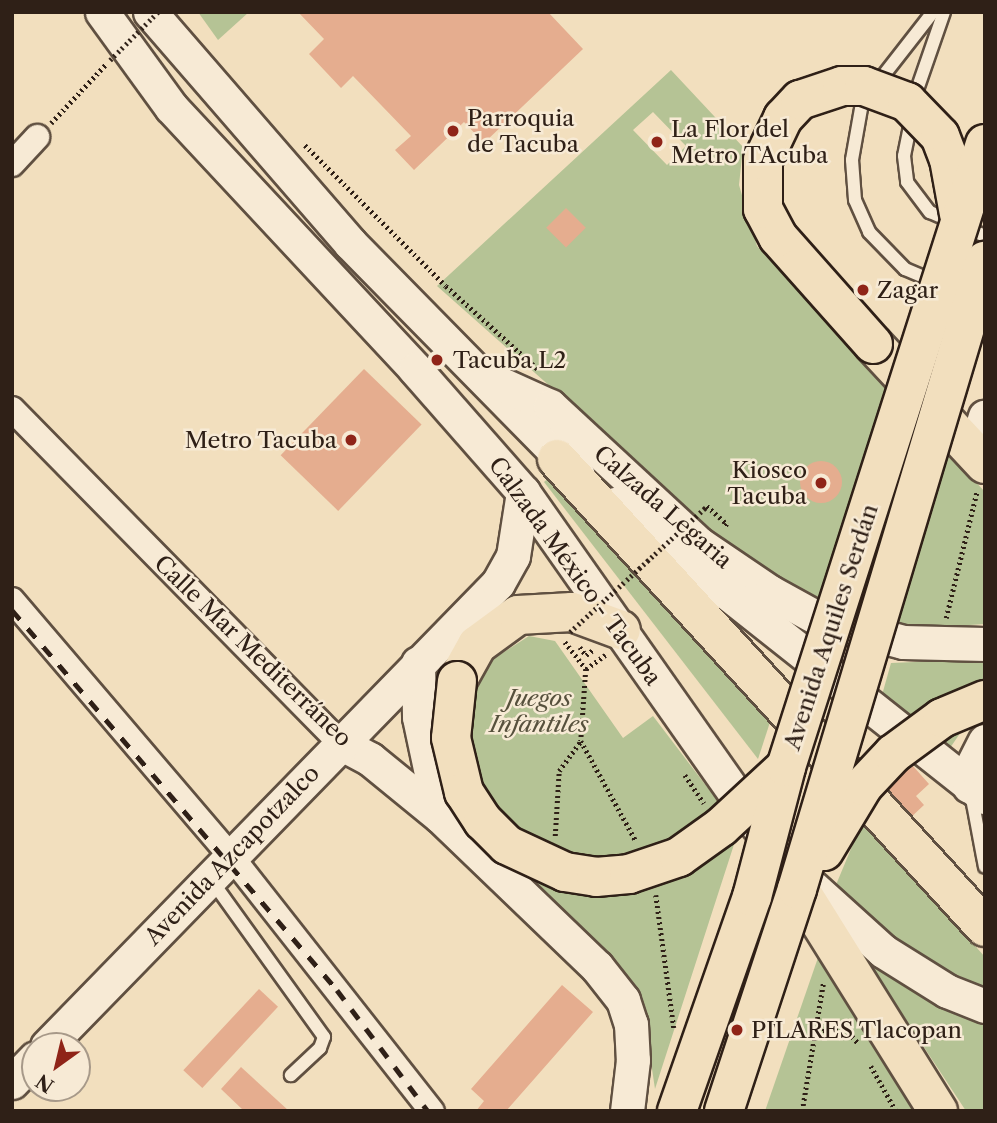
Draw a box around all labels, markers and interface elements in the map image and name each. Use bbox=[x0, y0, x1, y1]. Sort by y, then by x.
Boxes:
place label: Parroquia de Tacuba bbox=[467, 104, 579, 158]
place label: La Flor del Metro TAcuba bbox=[671, 115, 829, 169]
marker: Parroquia de Tacuba bbox=[445, 123, 461, 139]
marker: La Flor del Metro TAcuba bbox=[649, 134, 665, 150]
place label: Zagar bbox=[877, 276, 939, 304]
marker: Zagar bbox=[855, 282, 871, 298]
place label: Tacuba L2 bbox=[453, 346, 567, 374]
marker: Tacuba L2 bbox=[427, 350, 447, 370]
place label: Metro Tacuba bbox=[184, 426, 337, 454]
marker: Metro Tacuba bbox=[343, 432, 359, 448]
street label: Calzada Legaria bbox=[588, 440, 738, 574]
street label: Calzada México - Tacuba bbox=[483, 451, 667, 691]
place label: Kiosco Tacuba bbox=[728, 456, 807, 510]
marker: Kiosco Tacuba bbox=[813, 475, 829, 491]
street label: Avenida Aquiles Serdán bbox=[778, 500, 884, 754]
street label: Calle Mar Mediterráneo bbox=[148, 549, 358, 753]
park label: Juegos Infantiles bbox=[490, 684, 588, 738]
street label: Avenida Azcapotzalco bbox=[139, 759, 325, 951]
place label: PILARES Tlacopan bbox=[751, 1016, 962, 1044]
marker: PILARES Tlacopan bbox=[729, 1022, 745, 1038]
north arrow bbox=[21, 1032, 91, 1102]
text: N bbox=[32, 1069, 58, 1097]

